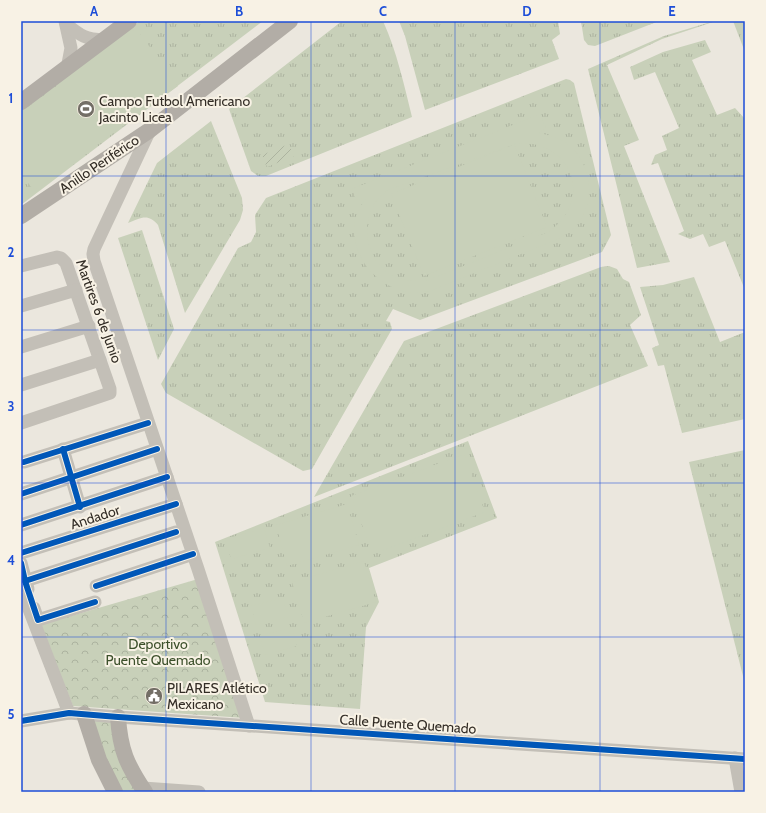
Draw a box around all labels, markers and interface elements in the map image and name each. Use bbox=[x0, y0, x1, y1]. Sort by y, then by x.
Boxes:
text: A bbox=[90, 3, 99, 19]
text: B bbox=[235, 3, 243, 19]
text: C bbox=[379, 3, 387, 19]
text: D bbox=[522, 3, 532, 19]
text: E bbox=[668, 3, 676, 19]
text: 1 bbox=[9, 90, 13, 106]
place label: Campo Futbol Americano Jacinto Licea bbox=[98, 92, 250, 126]
sports icon: Campo Futbol Americano Jacinto Licea bbox=[76, 99, 96, 119]
street label: Anillo Periférico bbox=[56, 131, 142, 197]
text: 2 bbox=[8, 244, 15, 260]
street label: Martires 6 de Junio bbox=[72, 257, 126, 366]
text: 3 bbox=[7, 398, 15, 414]
street label: Andador bbox=[68, 500, 122, 533]
text: 4 bbox=[7, 552, 15, 568]
park label: Deportivo Puente Quemado bbox=[106, 635, 211, 669]
place label: PILARES Atlético Mexicano bbox=[167, 679, 267, 713]
public building icon: PILARES Atlético Mexicano bbox=[144, 686, 164, 706]
text: 5 bbox=[8, 706, 15, 722]
street label: Calle Puente Quemado bbox=[339, 710, 477, 738]

